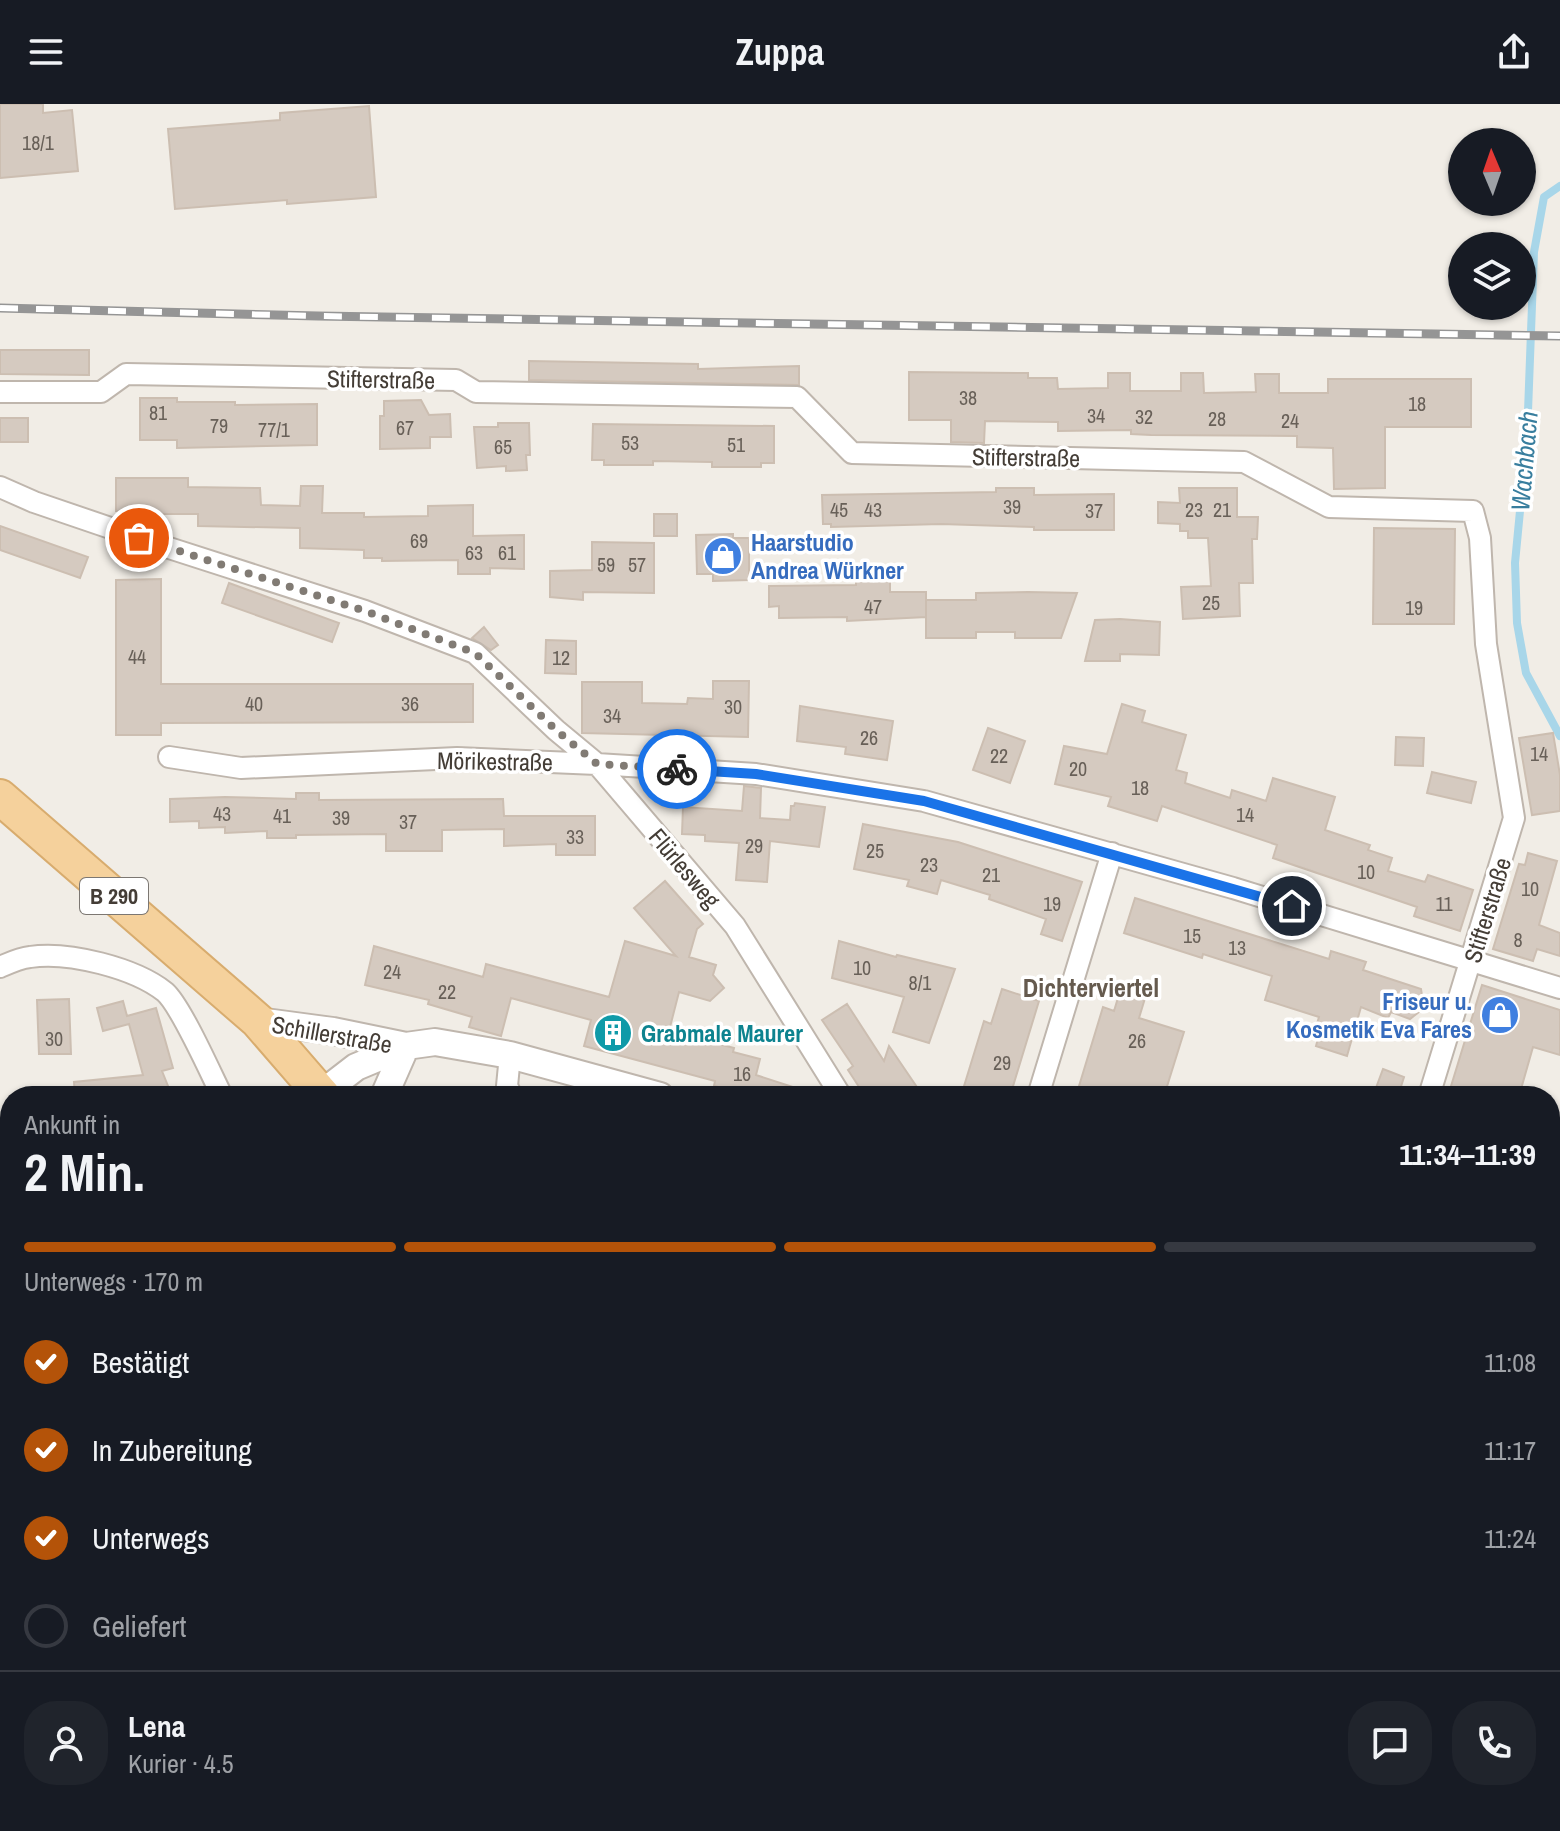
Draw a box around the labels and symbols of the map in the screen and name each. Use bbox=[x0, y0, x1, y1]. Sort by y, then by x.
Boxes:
north arrow bbox=[1448, 128, 1536, 216]
house number: 18/1 bbox=[22, 129, 54, 156]
street label: Stifterstraße bbox=[327, 362, 435, 396]
house number: 38 bbox=[959, 384, 977, 411]
house number: 18 bbox=[1408, 390, 1426, 417]
house number: 81 bbox=[149, 399, 167, 426]
house number: 34 bbox=[1087, 402, 1105, 429]
house number: 32 bbox=[1135, 403, 1153, 430]
house number: 28 bbox=[1208, 405, 1226, 432]
house number: 24 bbox=[1281, 407, 1299, 434]
water label: Wachbach bbox=[1502, 410, 1546, 512]
house number: 79 bbox=[210, 412, 228, 439]
house number: 67 bbox=[396, 414, 414, 441]
house number: 77/1 bbox=[258, 416, 290, 443]
house number: 53 bbox=[621, 429, 639, 456]
house number: 51 bbox=[727, 431, 745, 458]
house number: 65 bbox=[494, 433, 512, 460]
street label: Stifterstraße bbox=[972, 440, 1080, 474]
house number: 39 bbox=[1003, 493, 1021, 520]
house number: 45 bbox=[830, 496, 848, 523]
house number: 43 bbox=[864, 496, 882, 523]
house number: 23 bbox=[1185, 496, 1203, 523]
house number: 21 bbox=[1213, 496, 1231, 523]
house number: 37 bbox=[1085, 497, 1103, 524]
pin bbox=[105, 504, 173, 572]
place label: Haarstudio Andrea Würkner bbox=[751, 526, 904, 586]
house number: 69 bbox=[410, 527, 428, 554]
shop icon: Haarstudio Andrea Würkner bbox=[702, 535, 744, 577]
house number: 63 bbox=[465, 539, 483, 566]
house number: 61 bbox=[498, 539, 516, 566]
house number: 59 bbox=[597, 551, 615, 578]
house number: 57 bbox=[628, 551, 646, 578]
house number: 25 bbox=[1202, 589, 1220, 616]
house number: 47 bbox=[864, 593, 882, 620]
house number: 19 bbox=[1405, 594, 1423, 621]
house number: 44 bbox=[128, 643, 146, 670]
house number: 12 bbox=[552, 644, 570, 671]
house number: 40 bbox=[245, 690, 263, 717]
house number: 36 bbox=[401, 690, 419, 717]
house number: 30 bbox=[724, 693, 742, 720]
house number: 34 bbox=[603, 702, 621, 729]
house number: 26 bbox=[860, 724, 878, 751]
courier bbox=[637, 729, 717, 809]
house number: 14 bbox=[1530, 740, 1548, 767]
house number: 22 bbox=[990, 742, 1008, 769]
street label: Mörikestraße bbox=[437, 744, 553, 778]
house number: 20 bbox=[1069, 755, 1087, 782]
house number: 18 bbox=[1131, 774, 1149, 801]
house number: 43 bbox=[213, 800, 231, 827]
house number: 14 bbox=[1236, 801, 1254, 828]
house number: 41 bbox=[273, 802, 291, 829]
house number: 39 bbox=[332, 804, 350, 831]
house number: 37 bbox=[399, 808, 417, 835]
street label: Flürlesweg bbox=[642, 821, 728, 915]
house number: 33 bbox=[566, 823, 584, 850]
house number: 29 bbox=[745, 832, 763, 859]
house number: 25 bbox=[866, 837, 884, 864]
house number: 23 bbox=[920, 851, 938, 878]
street label: Stifterstraße bbox=[1456, 854, 1518, 966]
house number: 10 bbox=[1357, 858, 1375, 885]
house number: 21 bbox=[982, 861, 1000, 888]
pin bbox=[1258, 872, 1326, 940]
house number: 10 bbox=[1521, 875, 1539, 902]
road number: B 290 bbox=[80, 878, 148, 914]
house number: 19 bbox=[1043, 890, 1061, 917]
house number: 11 bbox=[1435, 890, 1453, 917]
house number: 15 bbox=[1183, 922, 1201, 949]
house number: 8 bbox=[1513, 926, 1523, 953]
house number: 13 bbox=[1228, 934, 1246, 961]
house number: 10 bbox=[853, 954, 871, 981]
house number: 24 bbox=[383, 958, 401, 985]
house number: 8/1 bbox=[909, 969, 931, 996]
district label: Dichterviertel bbox=[1023, 970, 1159, 1005]
house number: 22 bbox=[438, 978, 456, 1005]
place label: Friseur u. Kosmetik Eva Fares bbox=[1286, 985, 1472, 1045]
shop icon: Friseur u. Kosmetik Eva Fares bbox=[1479, 994, 1521, 1036]
street label: Schillerstraße bbox=[269, 1008, 395, 1060]
building icon: Grabmale Maurer bbox=[592, 1012, 634, 1054]
place label: Grabmale Maurer bbox=[641, 1017, 803, 1049]
house number: 30 bbox=[45, 1025, 63, 1052]
house number: 26 bbox=[1128, 1027, 1146, 1054]
house number: 29 bbox=[993, 1049, 1011, 1076]
house number: 16 bbox=[733, 1060, 751, 1087]

